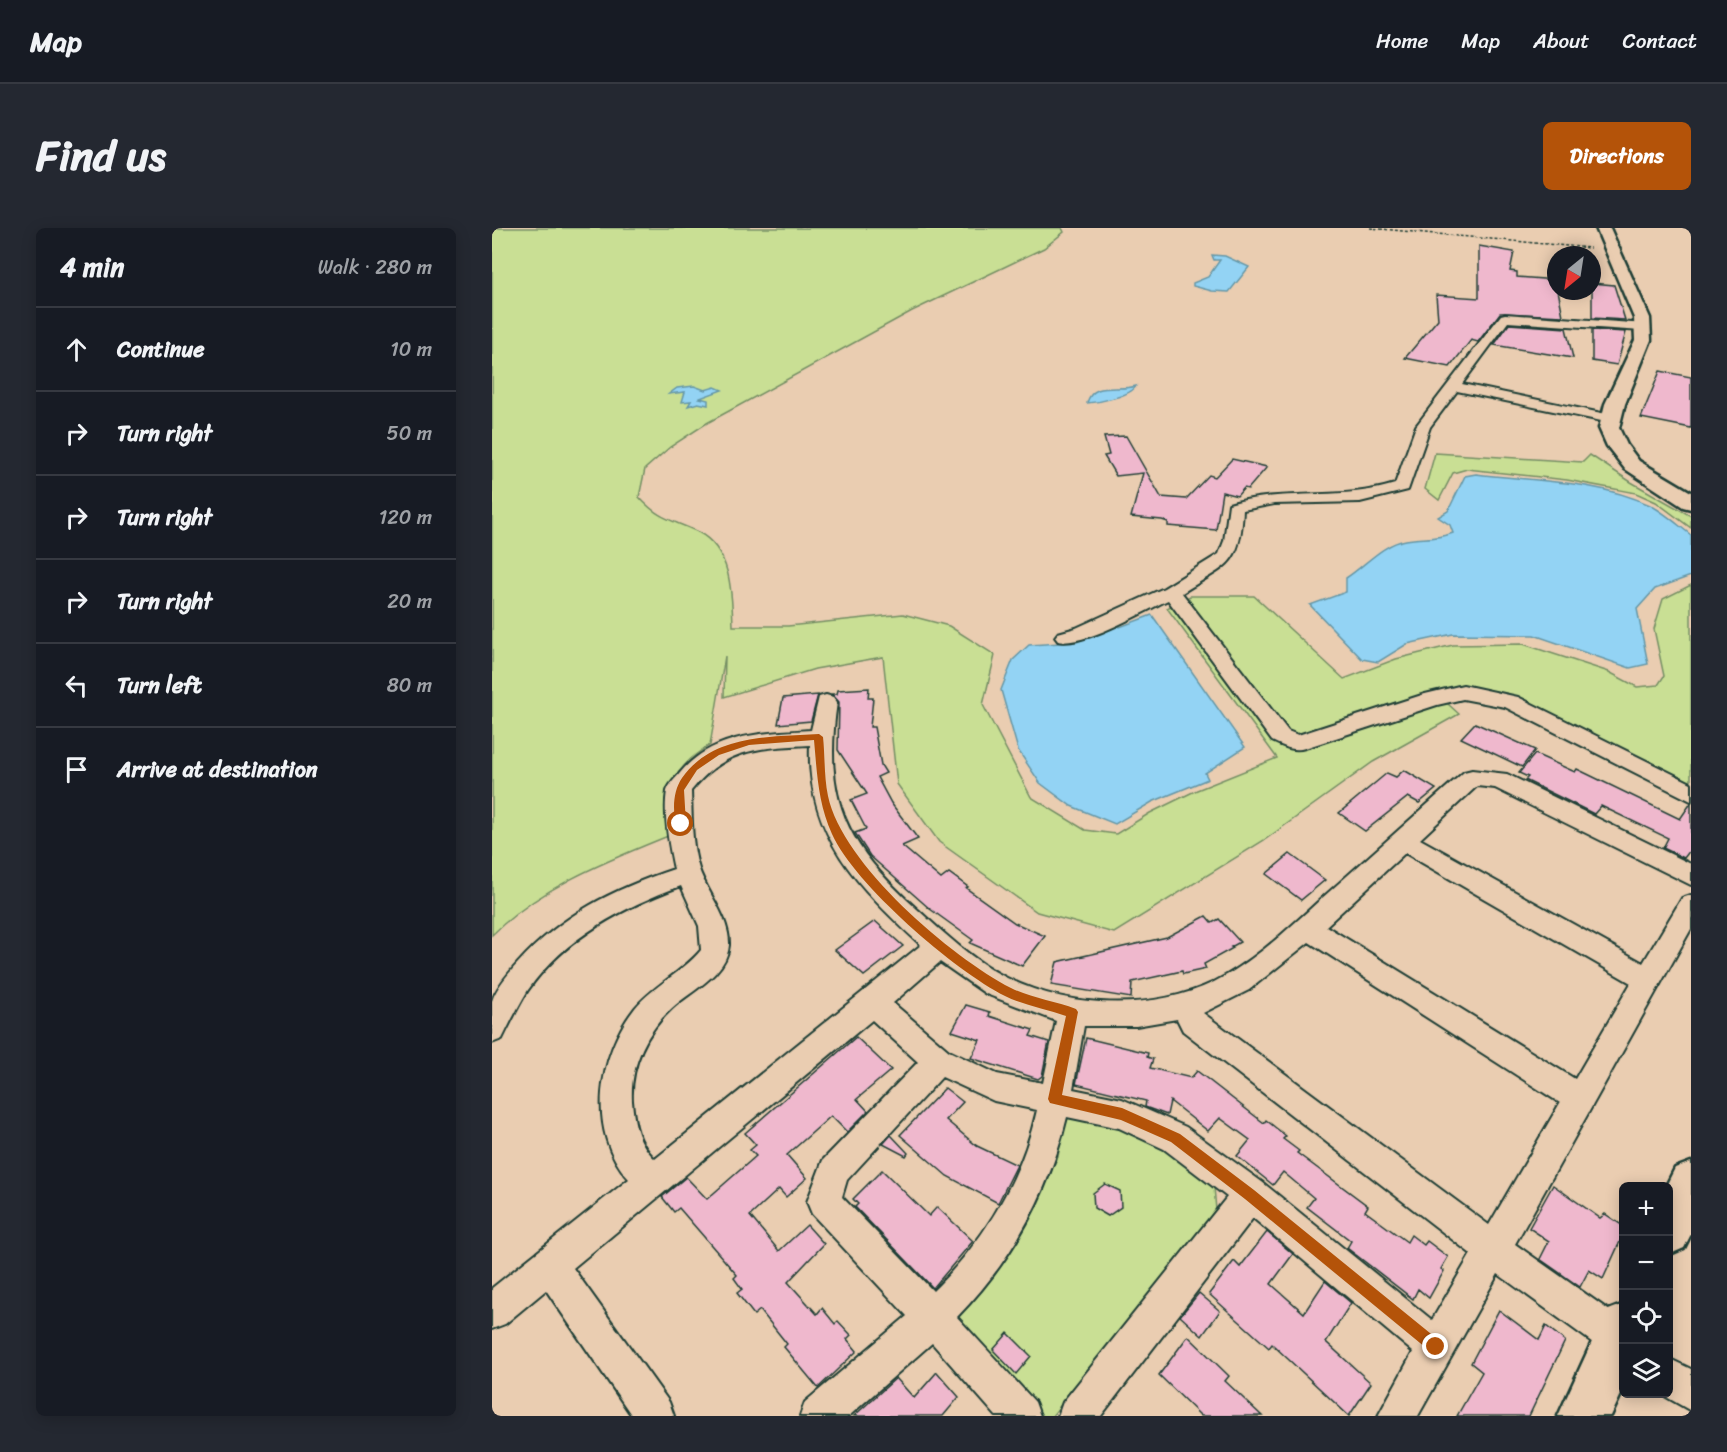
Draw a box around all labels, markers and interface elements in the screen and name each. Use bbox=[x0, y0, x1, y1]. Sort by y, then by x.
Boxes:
text: Map bbox=[30, 17, 82, 66]
text: Home bbox=[1376, 22, 1428, 60]
text: Map bbox=[1461, 22, 1500, 60]
text: About bbox=[1533, 22, 1590, 60]
text: Contact bbox=[1623, 22, 1697, 60]
text: Find us bbox=[36, 119, 166, 193]
button: Directions bbox=[1543, 122, 1691, 190]
text: 4 min bbox=[60, 244, 124, 290]
north arrow bbox=[1547, 246, 1601, 300]
text: Walk · 280 m bbox=[318, 250, 432, 285]
text: Continue bbox=[117, 330, 205, 369]
text: 10 m bbox=[390, 332, 432, 367]
icon: ahead bbox=[60, 333, 93, 366]
text: Turn right bbox=[117, 414, 212, 453]
text: 50 m bbox=[387, 416, 432, 451]
icon: right bbox=[60, 417, 93, 450]
text: Turn right bbox=[117, 498, 212, 537]
text: 120 m bbox=[379, 500, 432, 535]
icon: right bbox=[60, 501, 93, 534]
text: Turn right bbox=[117, 582, 212, 621]
text: 20 m bbox=[387, 584, 432, 619]
icon: right bbox=[60, 585, 93, 618]
text: Turn left bbox=[117, 666, 202, 705]
text: 80 m bbox=[387, 668, 432, 703]
icon: left bbox=[60, 669, 93, 702]
text: Arrive at destination bbox=[117, 750, 318, 789]
icon: arrive bbox=[60, 753, 93, 786]
route start bbox=[667, 810, 693, 836]
map controls bbox=[1619, 1182, 1673, 1398]
button: + bbox=[1619, 1182, 1673, 1236]
button: − bbox=[1619, 1236, 1673, 1290]
button: locate bbox=[1619, 1290, 1673, 1344]
route end bbox=[1422, 1333, 1448, 1359]
button: layers bbox=[1619, 1344, 1673, 1398]

